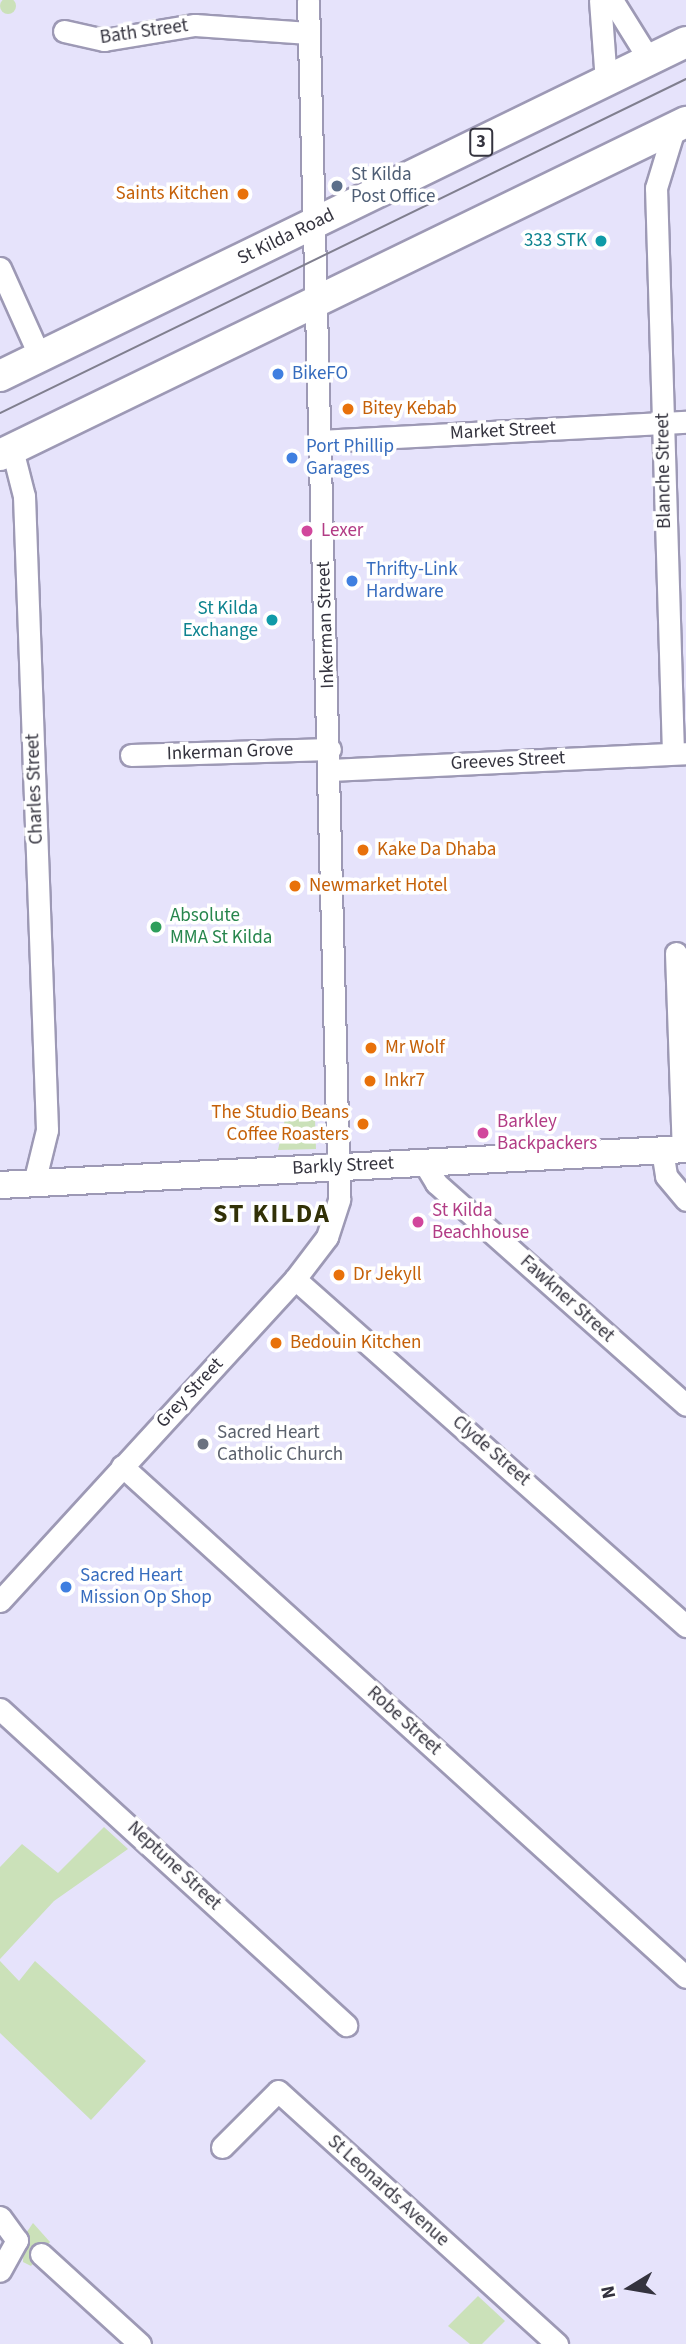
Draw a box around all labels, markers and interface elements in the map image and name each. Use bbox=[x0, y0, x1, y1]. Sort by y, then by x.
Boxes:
street label: Bath Street bbox=[99, 15, 189, 49]
road number: 3 bbox=[469, 127, 493, 156]
place label: St Kilda Post Office bbox=[351, 164, 435, 208]
marker: St Kilda Post Office bbox=[329, 178, 345, 194]
place label: Saints Kitchen bbox=[116, 183, 229, 205]
marker: Saints Kitchen bbox=[235, 186, 251, 202]
street label: St Kilda Road bbox=[234, 204, 338, 270]
place label: 333 STK bbox=[524, 230, 587, 252]
marker: 333 STK bbox=[593, 233, 609, 249]
place label: BikeFO bbox=[292, 363, 348, 385]
marker: BikeFO bbox=[270, 366, 286, 382]
place label: Bitey Kebab bbox=[362, 398, 457, 420]
marker: Bitey Kebab bbox=[340, 401, 356, 417]
street label: Blanche Street bbox=[652, 413, 676, 529]
street label: Market Street bbox=[449, 417, 557, 445]
place label: Port Phillip Garages bbox=[306, 436, 394, 480]
marker: Port Phillip Garages bbox=[284, 450, 300, 466]
place label: Lexer bbox=[321, 520, 363, 542]
marker: Lexer bbox=[299, 523, 315, 539]
place label: Thrifty-Link Hardware bbox=[366, 559, 458, 603]
street label: Inkerman Street bbox=[312, 561, 340, 689]
marker: Thrifty-Link Hardware bbox=[344, 573, 360, 589]
place label: St Kilda Exchange bbox=[183, 598, 258, 642]
marker: St Kilda Exchange bbox=[264, 612, 280, 628]
street label: Charles Street bbox=[22, 733, 48, 845]
street label: Inkerman Grove bbox=[166, 738, 294, 766]
street label: Greeves Street bbox=[450, 747, 566, 775]
place label: Kake Da Dhaba bbox=[377, 839, 496, 861]
marker: Kake Da Dhaba bbox=[355, 842, 371, 858]
place label: Newmarket Hotel bbox=[309, 875, 448, 897]
marker: Newmarket Hotel bbox=[287, 878, 303, 894]
place label: Absolute MMA St Kilda bbox=[170, 905, 272, 949]
marker: Absolute MMA St Kilda bbox=[148, 919, 164, 935]
place label: Mr Wolf bbox=[385, 1037, 445, 1059]
marker: Mr Wolf bbox=[363, 1040, 379, 1056]
place label: Inkr7 bbox=[384, 1070, 425, 1092]
marker: Inkr7 bbox=[362, 1073, 378, 1089]
place label: The Studio Beans Coffee Roasters bbox=[211, 1102, 349, 1146]
place label: Barkley Backpackers bbox=[497, 1111, 597, 1155]
marker: The Studio Beans Coffee Roasters bbox=[355, 1116, 371, 1132]
marker: Barkley Backpackers bbox=[475, 1125, 491, 1141]
street label: Barkly Street bbox=[292, 1152, 394, 1180]
district label: ST KILDA bbox=[214, 1198, 330, 1230]
place label: St Kilda Beachhouse bbox=[432, 1200, 529, 1244]
marker: St Kilda Beachhouse bbox=[410, 1214, 426, 1230]
street label: Fawkner Street bbox=[515, 1251, 619, 1347]
place label: Dr Jekyll bbox=[353, 1264, 422, 1286]
marker: Dr Jekyll bbox=[331, 1267, 347, 1283]
place label: Bedouin Kitchen bbox=[290, 1332, 421, 1354]
marker: Bedouin Kitchen bbox=[268, 1335, 284, 1351]
street label: Grey Street bbox=[152, 1353, 228, 1433]
street label: Clyde Street bbox=[447, 1411, 535, 1491]
place label: Sacred Heart Catholic Church bbox=[217, 1422, 343, 1466]
marker: Sacred Heart Catholic Church bbox=[195, 1436, 211, 1452]
place label: Sacred Heart Mission Op Shop bbox=[80, 1565, 212, 1609]
marker: Sacred Heart Mission Op Shop bbox=[58, 1579, 74, 1595]
street label: Robe Street bbox=[362, 1682, 446, 1760]
street label: Neptune Street bbox=[122, 1817, 226, 1915]
street label: St Leonards Avenue bbox=[322, 2130, 454, 2252]
north arrow bbox=[595, 2253, 665, 2323]
text: N bbox=[594, 2283, 623, 2301]

